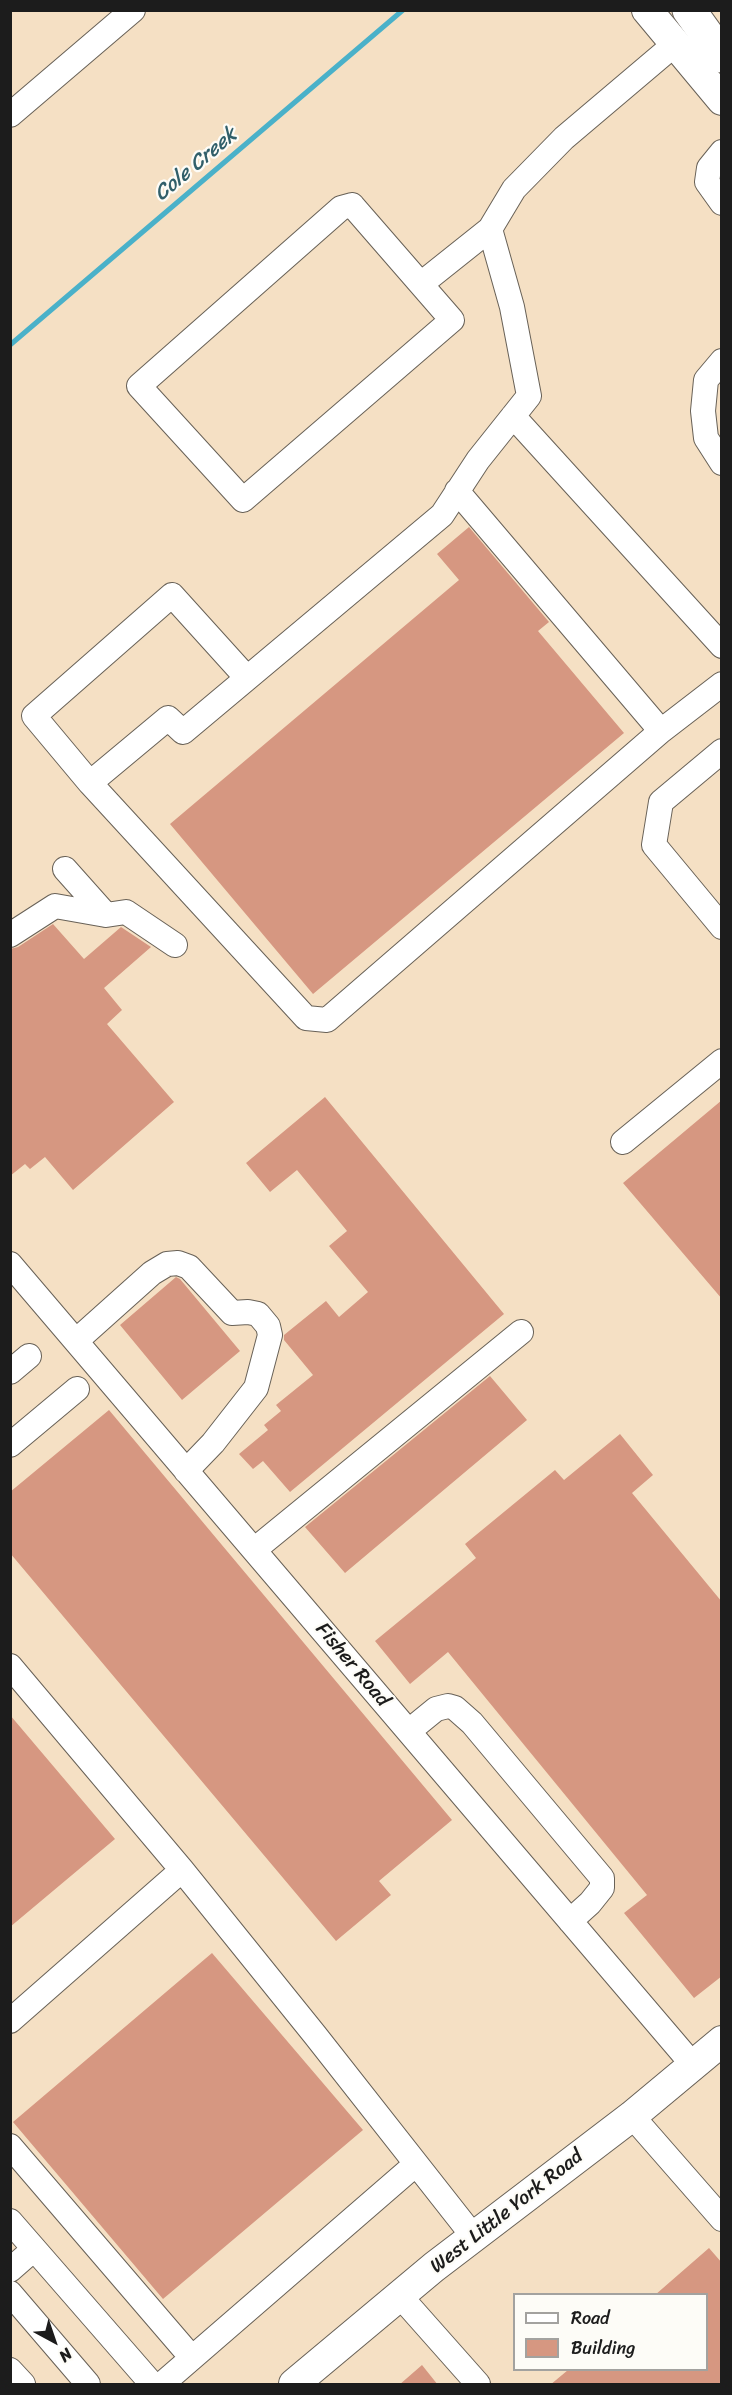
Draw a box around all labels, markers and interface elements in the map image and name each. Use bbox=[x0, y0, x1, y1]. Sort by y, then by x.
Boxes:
water label: Cole Creek bbox=[149, 123, 243, 207]
street label: Fisher Road bbox=[310, 1618, 394, 1712]
street label: West Little York Road bbox=[426, 2145, 588, 2279]
legend bbox=[513, 2293, 708, 2371]
text: Road bbox=[571, 2302, 610, 2334]
north arrow bbox=[24, 2311, 84, 2371]
text: Building bbox=[571, 2332, 635, 2364]
text: N bbox=[52, 2340, 79, 2370]

